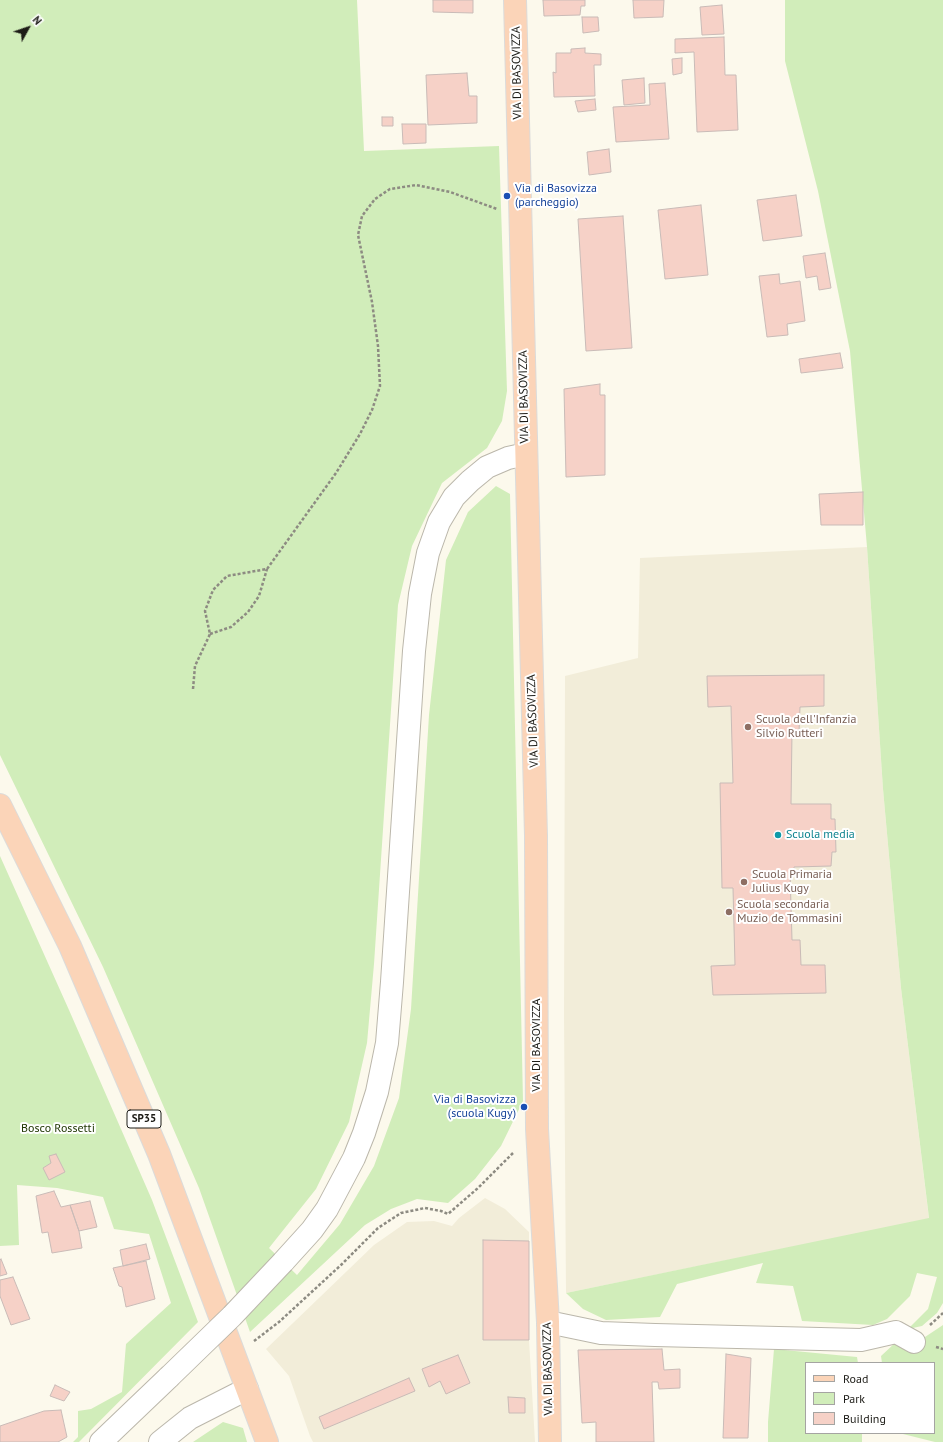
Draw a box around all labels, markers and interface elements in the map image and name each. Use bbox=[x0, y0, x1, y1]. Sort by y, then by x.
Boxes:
north arrow bbox=[8, 8, 48, 48]
text: N bbox=[30, 13, 45, 28]
street label: VIA DI BASOVIZZA bbox=[509, 26, 525, 120]
place label: Via di Basovizza (parcheggio) bbox=[515, 182, 597, 210]
marker: Via di Basovizza (parcheggio) bbox=[502, 191, 512, 201]
street label: VIA DI BASOVIZZA bbox=[516, 350, 532, 444]
street label: VIA DI BASOVIZZA bbox=[524, 674, 542, 768]
place label: Scuola dell'Infanzia Silvio Rutteri bbox=[756, 713, 856, 741]
marker: Scuola dell'Infanzia Silvio Rutteri bbox=[743, 722, 753, 732]
place label: Scuola media bbox=[786, 828, 855, 842]
marker: Scuola media bbox=[773, 830, 783, 840]
place label: Scuola Primaria Julius Kugy bbox=[752, 868, 832, 896]
marker: Scuola Primaria Julius Kugy bbox=[739, 877, 749, 887]
place label: Scuola secondaria Muzio de Tommasini bbox=[737, 898, 842, 926]
marker: Scuola secondaria Muzio de Tommasini bbox=[724, 907, 734, 917]
street label: VIA DI BASOVIZZA bbox=[530, 998, 544, 1092]
place label: Via di Basovizza (scuola Kugy) bbox=[434, 1093, 516, 1121]
marker: Via di Basovizza (scuola Kugy) bbox=[519, 1102, 529, 1112]
road number: SP35 bbox=[127, 1110, 161, 1128]
park label: Bosco Rossetti bbox=[21, 1122, 95, 1136]
street label: VIA DI BASOVIZZA bbox=[540, 1322, 556, 1416]
legend bbox=[805, 1362, 935, 1434]
text: Road bbox=[843, 1371, 868, 1386]
text: Park bbox=[843, 1391, 865, 1406]
text: Building bbox=[843, 1411, 886, 1426]

